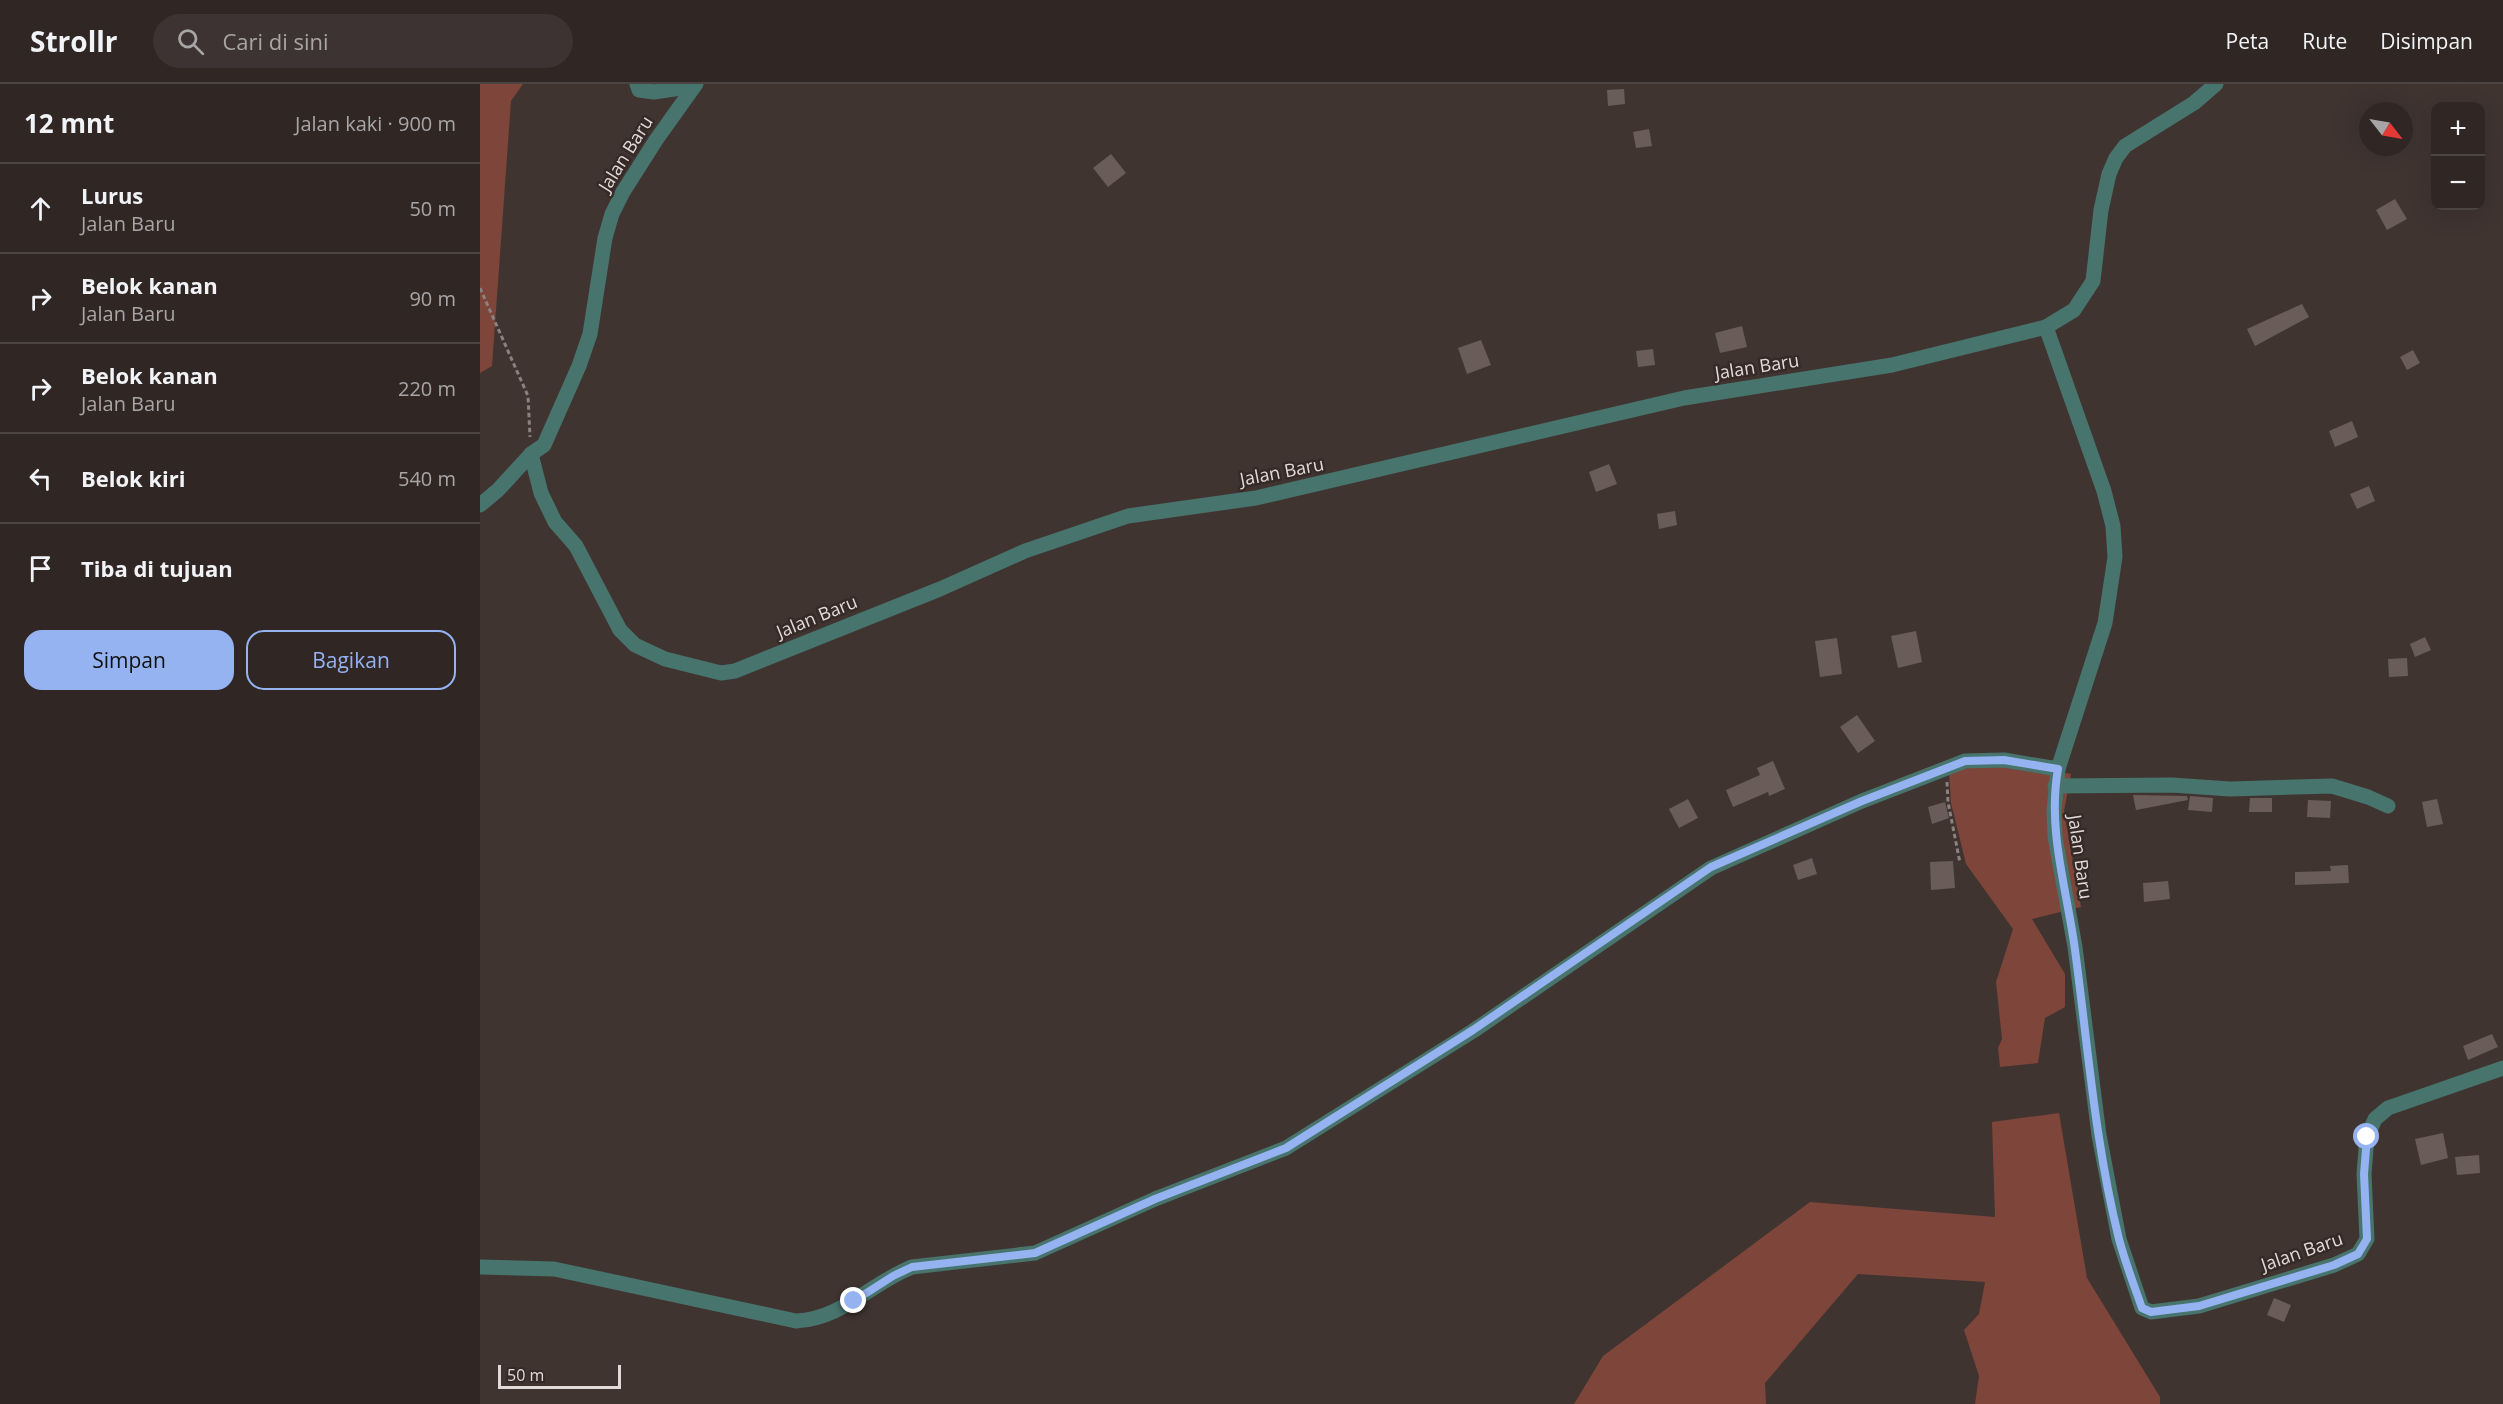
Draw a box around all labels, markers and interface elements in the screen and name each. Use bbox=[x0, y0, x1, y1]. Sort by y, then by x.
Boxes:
search box bbox=[153, 14, 573, 68]
text: Strollr bbox=[30, 22, 117, 60]
icon: search bbox=[174, 25, 207, 58]
text: Cari di sini bbox=[222, 26, 329, 56]
text: Peta bbox=[2226, 27, 2269, 55]
text: Rute bbox=[2302, 27, 2347, 55]
text: Disimpan bbox=[2380, 27, 2473, 55]
north arrow bbox=[2359, 102, 2413, 156]
map controls bbox=[2431, 102, 2485, 210]
button: + bbox=[2431, 102, 2485, 156]
text: 12 mnt bbox=[24, 105, 114, 141]
text: Jalan kaki · 900 m bbox=[295, 110, 456, 137]
street label: Jalan Baru bbox=[591, 111, 658, 198]
button: − bbox=[2431, 156, 2485, 210]
text: Lurus bbox=[81, 180, 143, 210]
icon: ahead bbox=[24, 192, 57, 225]
text: 50 m bbox=[409, 195, 456, 222]
text: Jalan Baru bbox=[81, 210, 176, 237]
text: Belok kanan bbox=[81, 270, 218, 300]
icon: right bbox=[24, 282, 57, 315]
text: 90 m bbox=[409, 285, 456, 312]
text: Jalan Baru bbox=[81, 300, 176, 327]
street label: Jalan Baru bbox=[1711, 348, 1801, 385]
text: Belok kanan bbox=[81, 360, 218, 390]
icon: right bbox=[24, 372, 57, 405]
text: 220 m bbox=[398, 375, 456, 402]
text: Jalan Baru bbox=[81, 390, 176, 417]
street label: Jalan Baru bbox=[1236, 451, 1326, 491]
icon: left bbox=[24, 462, 57, 495]
text: Belok kiri bbox=[81, 463, 186, 493]
text: 540 m bbox=[398, 465, 456, 492]
icon: arrive bbox=[24, 552, 57, 585]
text: Tiba di tujuan bbox=[81, 553, 233, 583]
street label: Jalan Baru bbox=[771, 589, 861, 644]
button: Simpan bbox=[24, 630, 234, 690]
button: Bagikan bbox=[246, 630, 456, 690]
street label: Jalan Baru bbox=[2063, 811, 2099, 901]
route start bbox=[2353, 1123, 2379, 1149]
street label: Jalan Baru bbox=[2256, 1226, 2346, 1277]
route end bbox=[840, 1287, 866, 1313]
scale bar bbox=[498, 1362, 621, 1390]
text: 50 m bbox=[507, 1364, 544, 1386]

